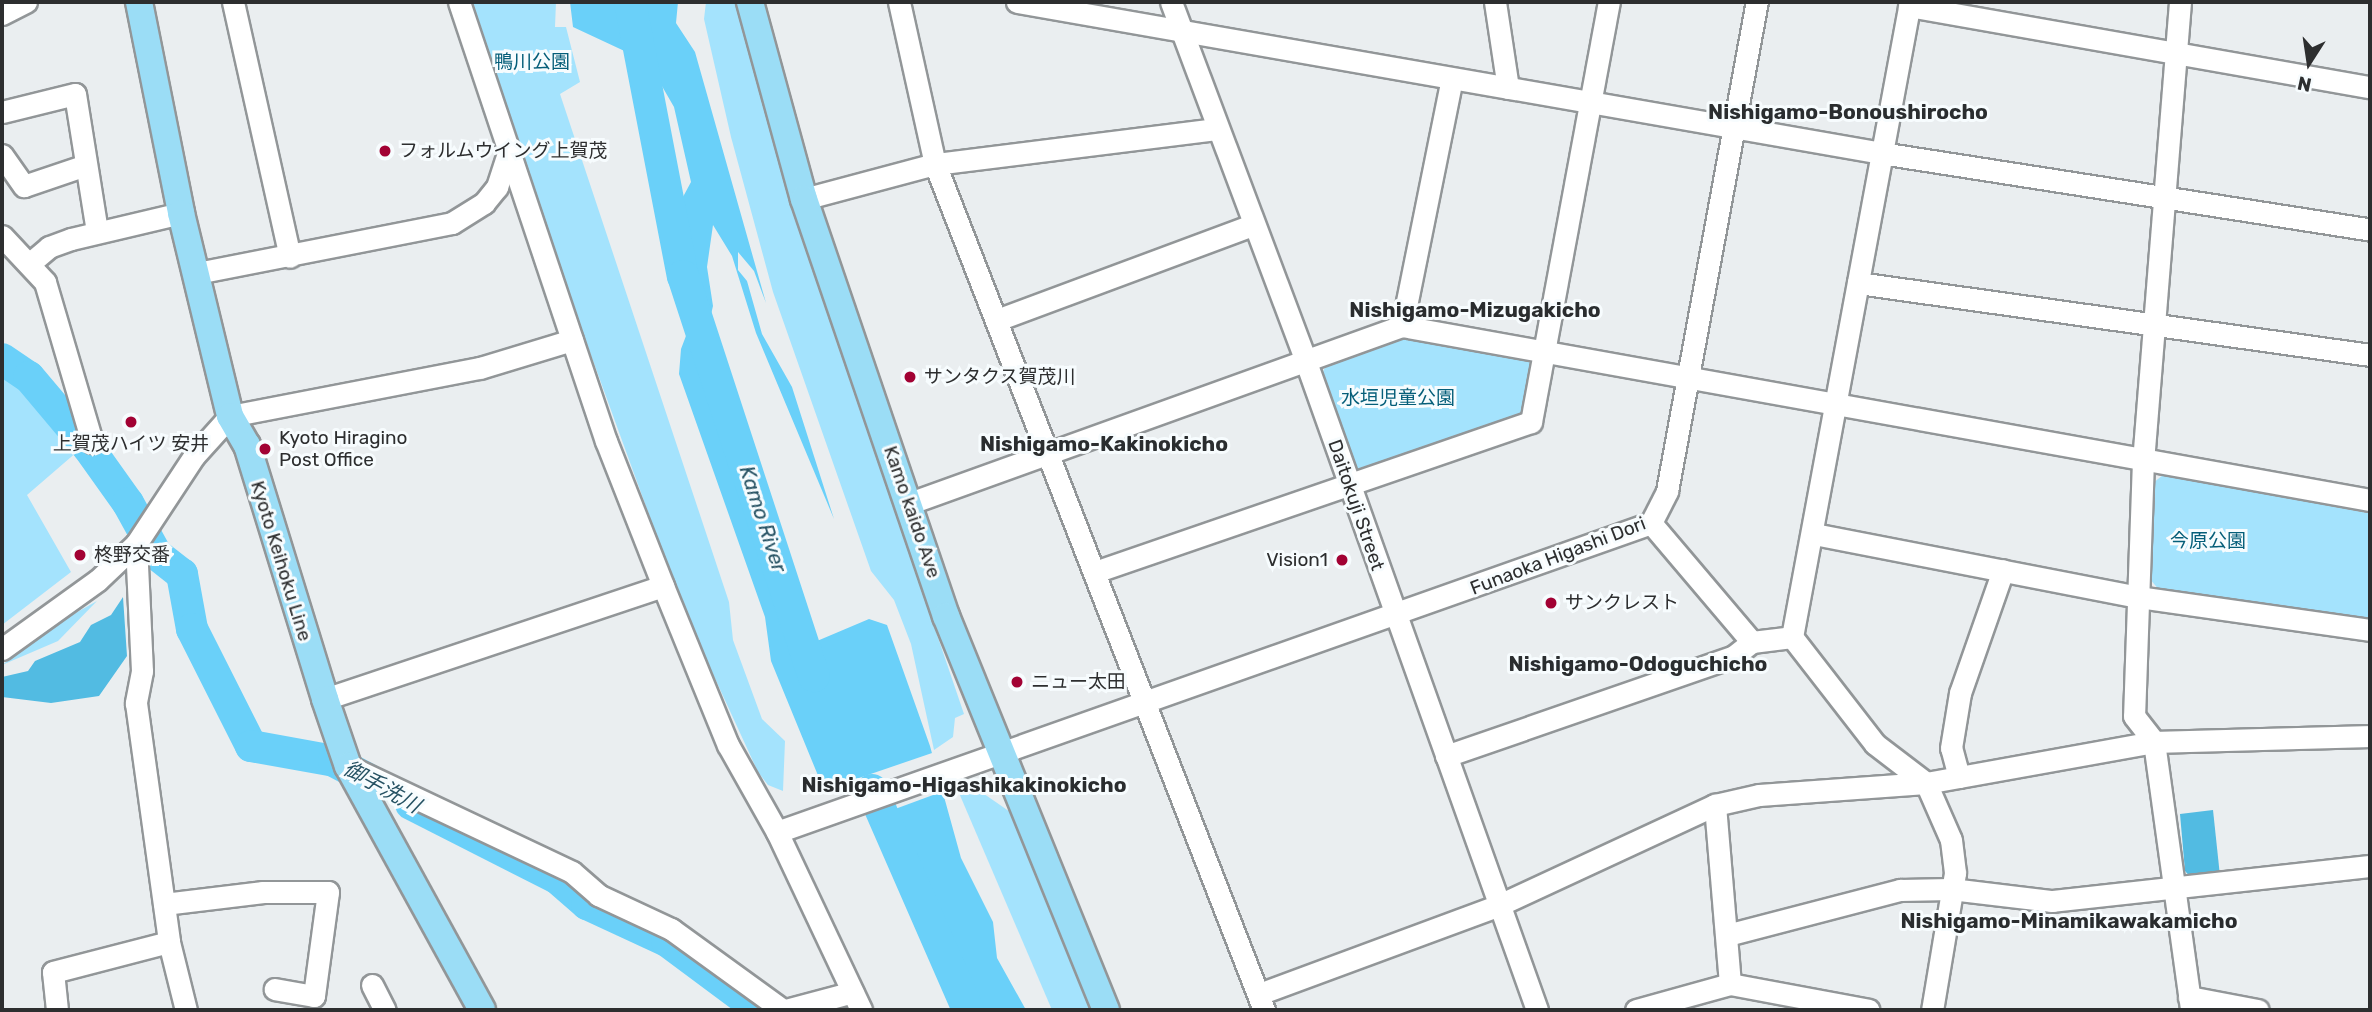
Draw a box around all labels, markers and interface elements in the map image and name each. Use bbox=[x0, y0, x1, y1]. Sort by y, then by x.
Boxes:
north arrow bbox=[2274, 28, 2344, 98]
park label: 鴨川公園 bbox=[494, 51, 570, 73]
text: N bbox=[2295, 71, 2314, 97]
district label: Nishigamo-Bonoushirocho bbox=[1708, 99, 1988, 125]
place label: フォルムウイング上賀茂 bbox=[399, 140, 608, 162]
marker: フォルムウイング上賀茂 bbox=[377, 143, 393, 159]
district label: Nishigamo-Mizugakicho bbox=[1349, 297, 1601, 323]
place label: サンタクス賀茂川 bbox=[924, 366, 1076, 388]
marker: サンタクス賀茂川 bbox=[902, 369, 918, 385]
park label: 水垣児童公園 bbox=[1341, 387, 1455, 409]
marker: 上賀茂ハイツ 安井 bbox=[123, 414, 139, 430]
place label: Kyoto Hiragino Post Office bbox=[279, 427, 407, 471]
district label: Nishigamo-Kakinokicho bbox=[980, 431, 1228, 457]
place label: 上賀茂ハイツ 安井 bbox=[53, 433, 209, 455]
street label: Daitokuji Street bbox=[1323, 437, 1389, 573]
marker: Kyoto Hiragino Post Office bbox=[257, 441, 273, 457]
street label: Kamo kaido Ave bbox=[879, 443, 945, 581]
water label: Kamo River bbox=[734, 463, 792, 575]
street label: Kyoto Keihoku Line bbox=[246, 478, 316, 644]
street label: Funaoka Higashi Dori bbox=[1467, 512, 1649, 600]
park label: 今原公園 bbox=[2170, 530, 2246, 552]
place label: 柊野交番 bbox=[94, 544, 170, 566]
marker: 柊野交番 bbox=[72, 547, 88, 563]
place label: Vision1 bbox=[1266, 549, 1328, 571]
marker: Vision1 bbox=[1334, 552, 1350, 568]
place label: サンクレスト bbox=[1565, 592, 1679, 614]
marker: サンクレスト bbox=[1543, 595, 1559, 611]
district label: Nishigamo-Odoguchicho bbox=[1509, 651, 1767, 677]
place label: ニュー太田 bbox=[1031, 671, 1126, 693]
marker: ニュー太田 bbox=[1009, 674, 1025, 690]
water label: 御手洗川 bbox=[339, 756, 425, 818]
district label: Nishigamo-Higashikakinokicho bbox=[802, 772, 1126, 798]
district label: Nishigamo-Minamikawakamicho bbox=[1900, 908, 2238, 934]

